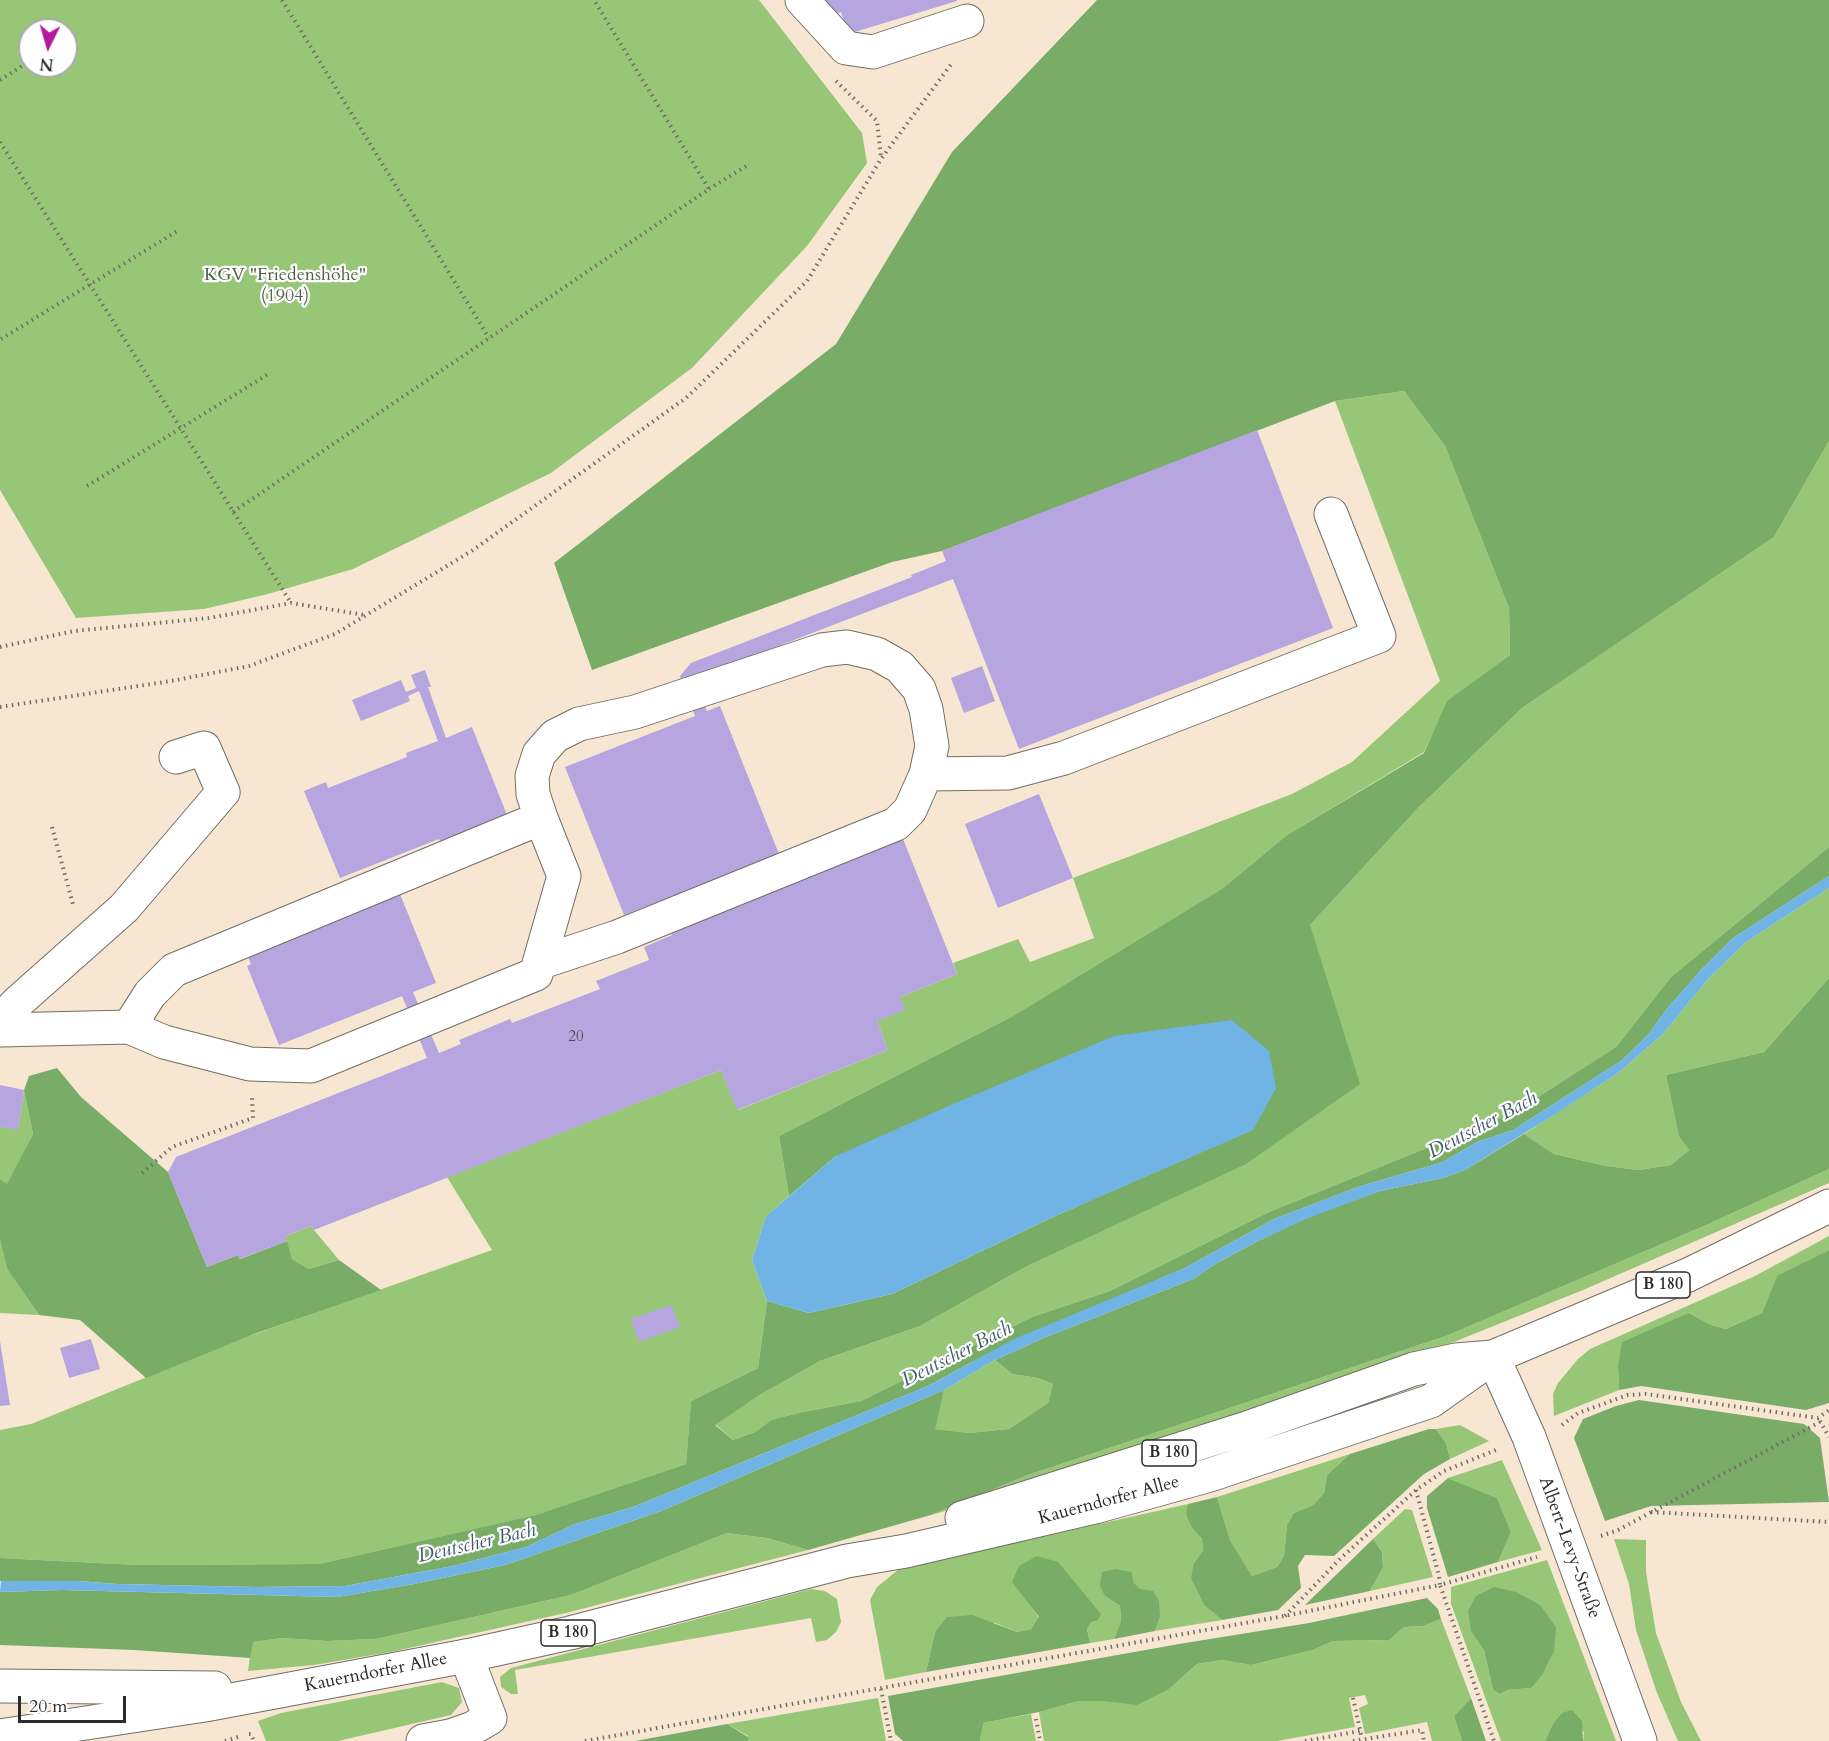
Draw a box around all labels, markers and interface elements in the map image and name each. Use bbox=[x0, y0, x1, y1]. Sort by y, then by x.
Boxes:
north arrow bbox=[18, 18, 78, 78]
text: N bbox=[39, 52, 54, 76]
park label: KGV "Friedenshöhe" (1904) bbox=[204, 265, 366, 308]
house number: 20 bbox=[568, 1029, 584, 1047]
water label: Deutscher Bach bbox=[1424, 1087, 1542, 1165]
road number: B 180 bbox=[1636, 1272, 1690, 1298]
water label: Deutscher Bach bbox=[898, 1317, 1016, 1393]
road number: B 180 bbox=[1142, 1440, 1196, 1466]
street label: Kauerndorfer Allee bbox=[1036, 1472, 1182, 1530]
street label: Albert-Levy-Straße bbox=[1533, 1474, 1605, 1622]
water label: Deutscher Bach bbox=[416, 1519, 538, 1569]
road number: B 180 bbox=[541, 1620, 595, 1646]
street label: Kauerndorfer Allee bbox=[303, 1649, 449, 1697]
scale bar bbox=[21, 1684, 129, 1722]
text: 20 m bbox=[29, 1694, 68, 1719]

